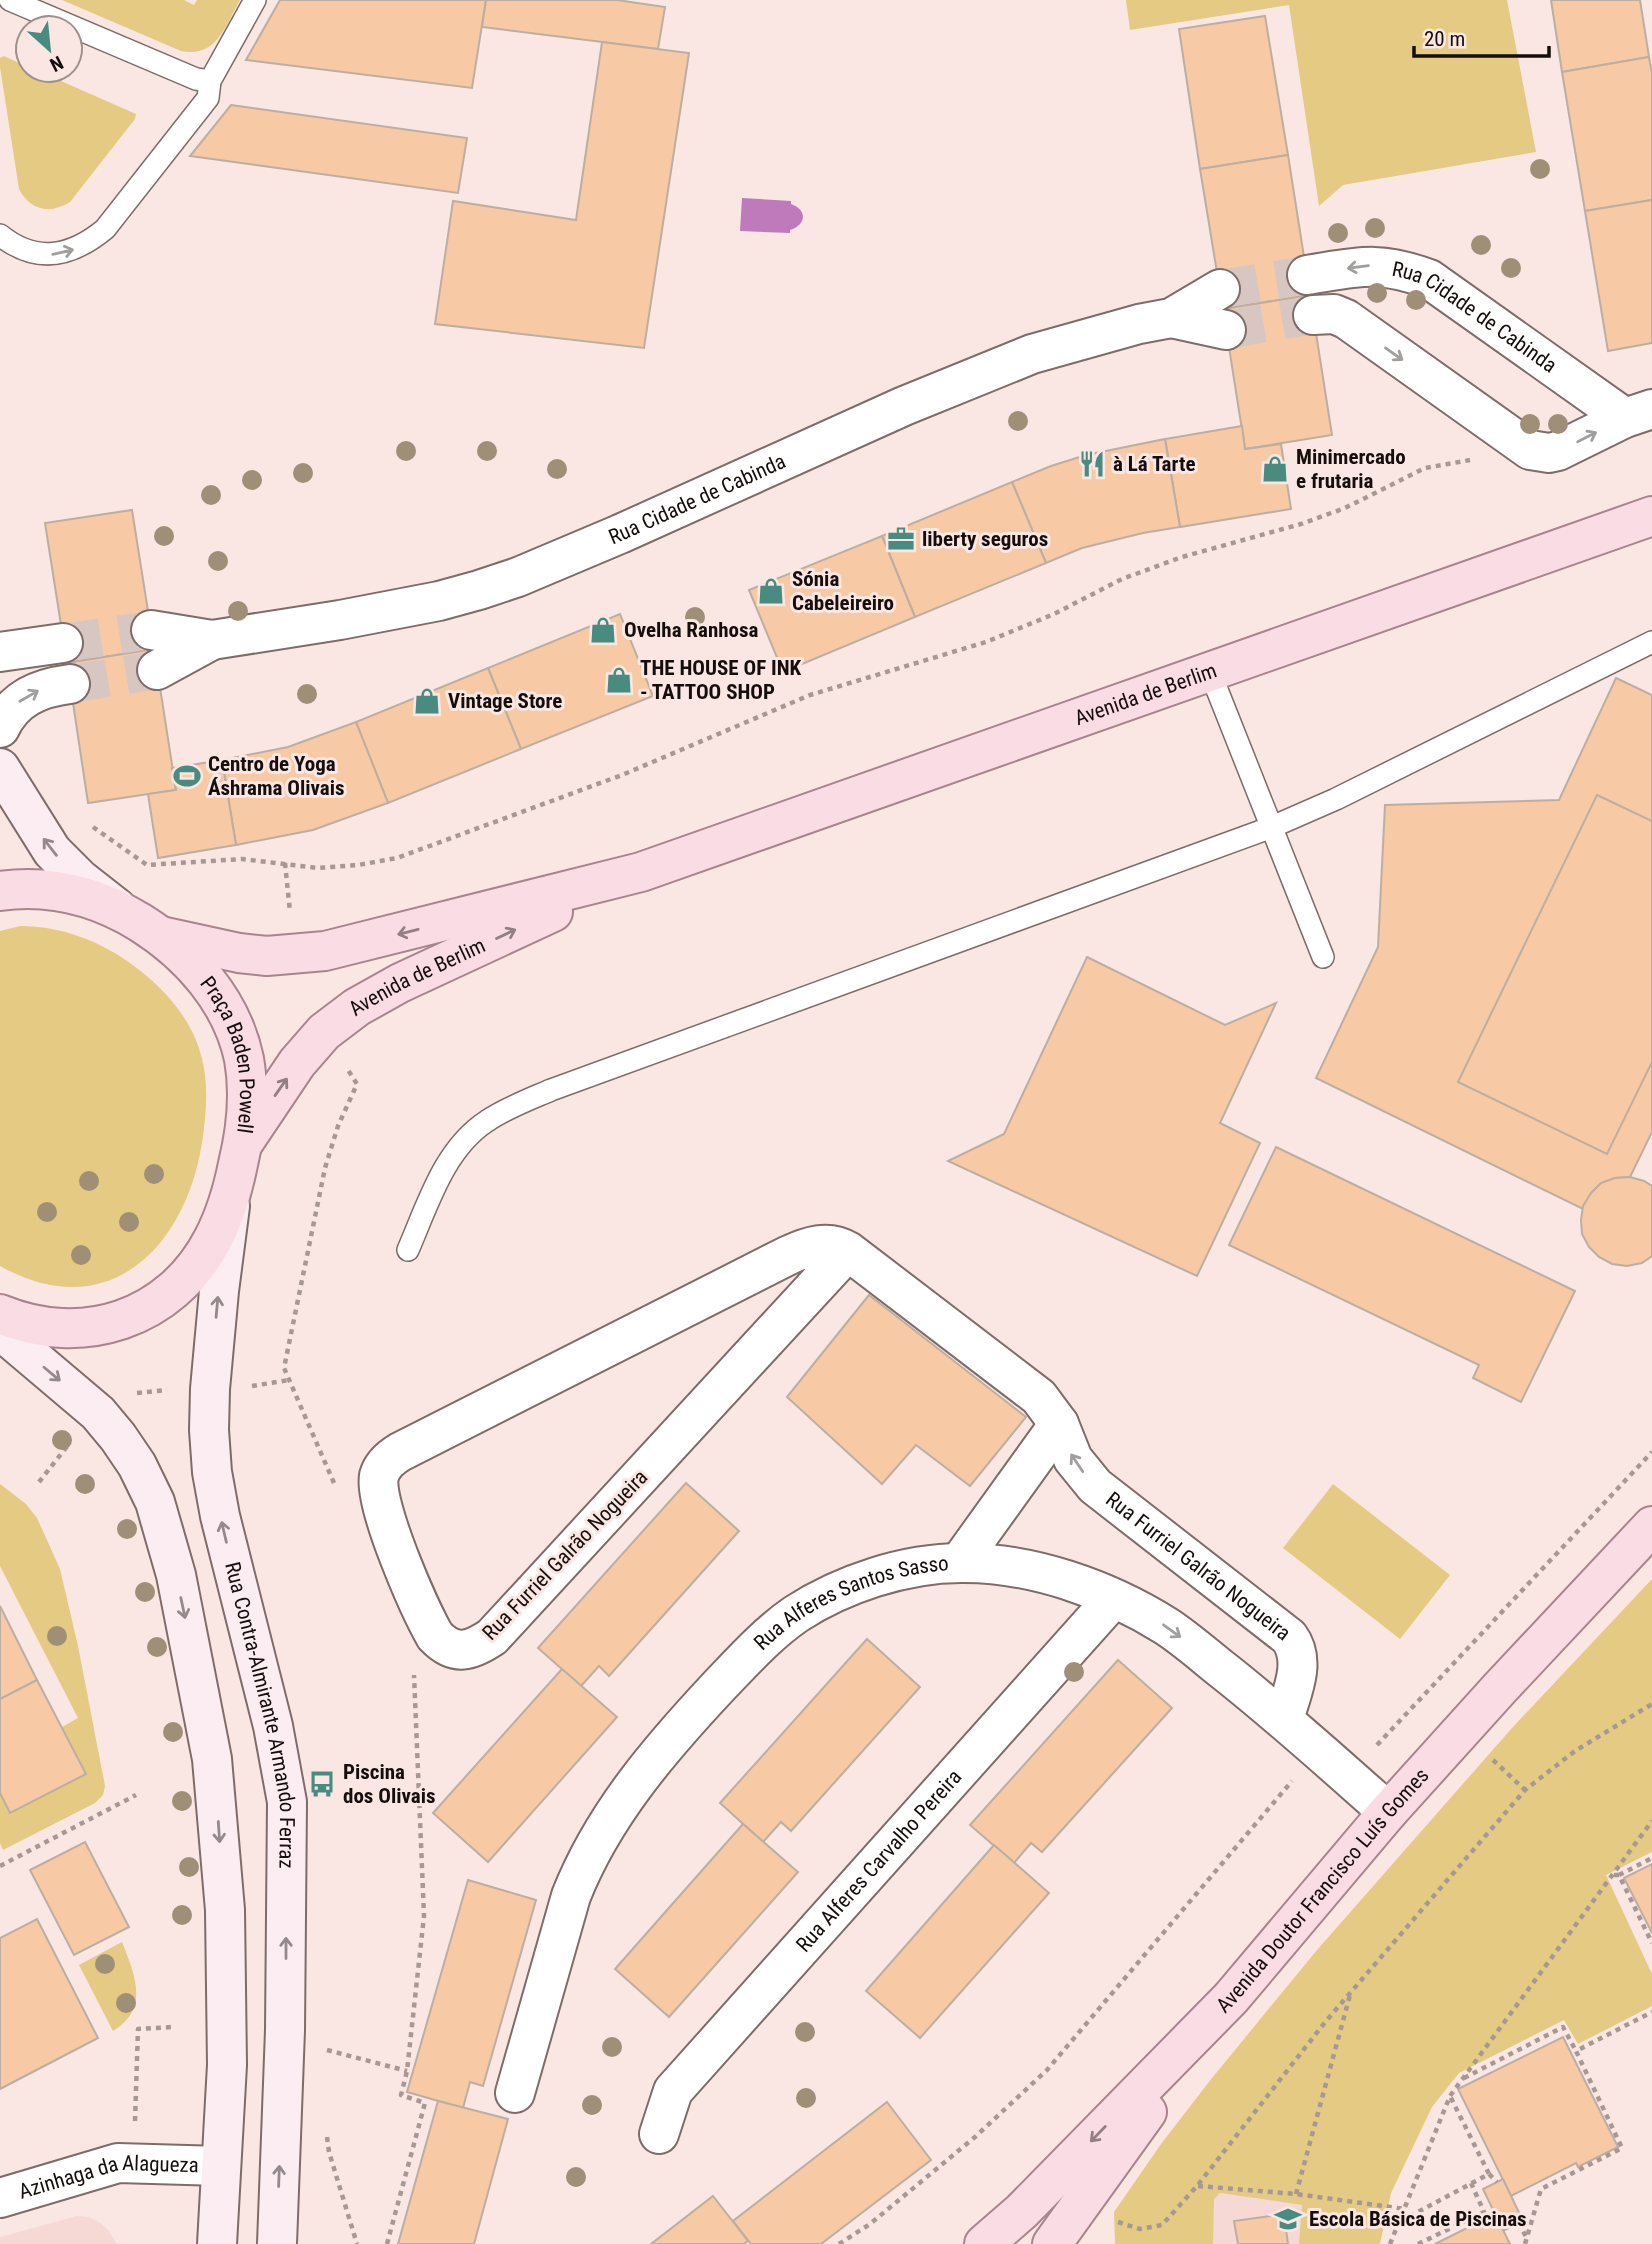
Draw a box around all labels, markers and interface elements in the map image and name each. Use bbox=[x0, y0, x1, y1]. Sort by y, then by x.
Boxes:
north arrow bbox=[14, 14, 84, 84]
scale bar bbox=[1414, 14, 1549, 58]
text: 20 m bbox=[1424, 27, 1465, 51]
text: N bbox=[46, 51, 67, 77]
one-way arrow bbox=[51, 244, 74, 258]
street label: Rua Cidade de Cabinda bbox=[1390, 257, 1561, 378]
one-way arrow bbox=[1348, 261, 1370, 274]
one-way arrow bbox=[1384, 347, 1403, 361]
one-way arrow bbox=[1576, 430, 1597, 444]
place label: Minimercado e frutaria bbox=[1296, 445, 1406, 493]
street label: Rua Cidade de Cabinda bbox=[605, 449, 789, 549]
restaurant icon: à Lá Tarte bbox=[1077, 449, 1107, 479]
place label: à Lá Tarte bbox=[1113, 452, 1195, 476]
shop icon: Minimercado e frutaria bbox=[1260, 454, 1290, 484]
office icon: liberty seguros bbox=[886, 524, 916, 554]
place label: liberty seguros bbox=[922, 527, 1048, 551]
place label: Sónia Cabeleireiro bbox=[792, 567, 894, 615]
shop icon: Sónia Cabeleireiro bbox=[756, 576, 786, 606]
shop icon: Ovelha Ranhosa bbox=[588, 615, 618, 645]
place label: Ovelha Ranhosa bbox=[624, 618, 759, 642]
place label: THE HOUSE OF INK - TATTOO SHOP bbox=[640, 656, 801, 704]
street label: Avenida de Berlim bbox=[1071, 658, 1220, 730]
shop icon: THE HOUSE OF INK - TATTOO SHOP bbox=[604, 665, 634, 695]
shop icon: Vintage Store bbox=[412, 686, 442, 716]
one-way arrow bbox=[18, 689, 38, 703]
place label: Vintage Store bbox=[448, 689, 562, 713]
place label: Centro de Yoga Áshrama Olivais bbox=[208, 752, 345, 800]
sports icon: Centro de Yoga Áshrama Olivais bbox=[172, 761, 202, 791]
one-way arrow bbox=[43, 839, 58, 857]
one-way arrow bbox=[398, 926, 420, 939]
one-way arrow bbox=[495, 927, 516, 940]
street label: Avenida de Berlim bbox=[344, 933, 489, 1021]
street label: Praça Baden Powell bbox=[195, 972, 259, 1135]
one-way arrow bbox=[274, 1078, 288, 1097]
one-way arrow bbox=[211, 1296, 224, 1318]
one-way arrow bbox=[43, 1366, 61, 1382]
one-way arrow bbox=[1069, 1454, 1084, 1473]
street label: Rua Furriel Galrão Nogueira bbox=[478, 1465, 652, 1645]
street label: Rua Furriel Galrão Nogueira bbox=[1101, 1487, 1295, 1645]
one-way arrow bbox=[217, 1521, 230, 1544]
street label: Rua Alferes Santos Sasso bbox=[749, 1551, 949, 1655]
street label: Rua Contra-Almirante Armando Ferraz bbox=[220, 1559, 299, 1869]
one-way arrow bbox=[177, 1596, 191, 1619]
one-way arrow bbox=[1163, 1623, 1182, 1638]
place label: Piscina dos Olivais bbox=[343, 1760, 435, 1808]
street label: Avenida Doutor Francisco Luís Gomes bbox=[1212, 1763, 1434, 2018]
street label: Rua Alferes Carvalho Pereira bbox=[791, 1765, 966, 1957]
bus stop icon: Piscina dos Olivais bbox=[307, 1769, 337, 1799]
one-way arrow bbox=[212, 1821, 225, 1844]
one-way arrow bbox=[279, 1937, 293, 1960]
one-way arrow bbox=[1090, 2125, 1107, 2142]
street label: Azinhaga da Alagueza bbox=[16, 2151, 199, 2204]
one-way arrow bbox=[273, 2165, 286, 2188]
school or university icon: Escola Básica de Piscinas bbox=[1273, 2204, 1303, 2234]
place label: Escola Básica de Piscinas bbox=[1309, 2207, 1527, 2231]

